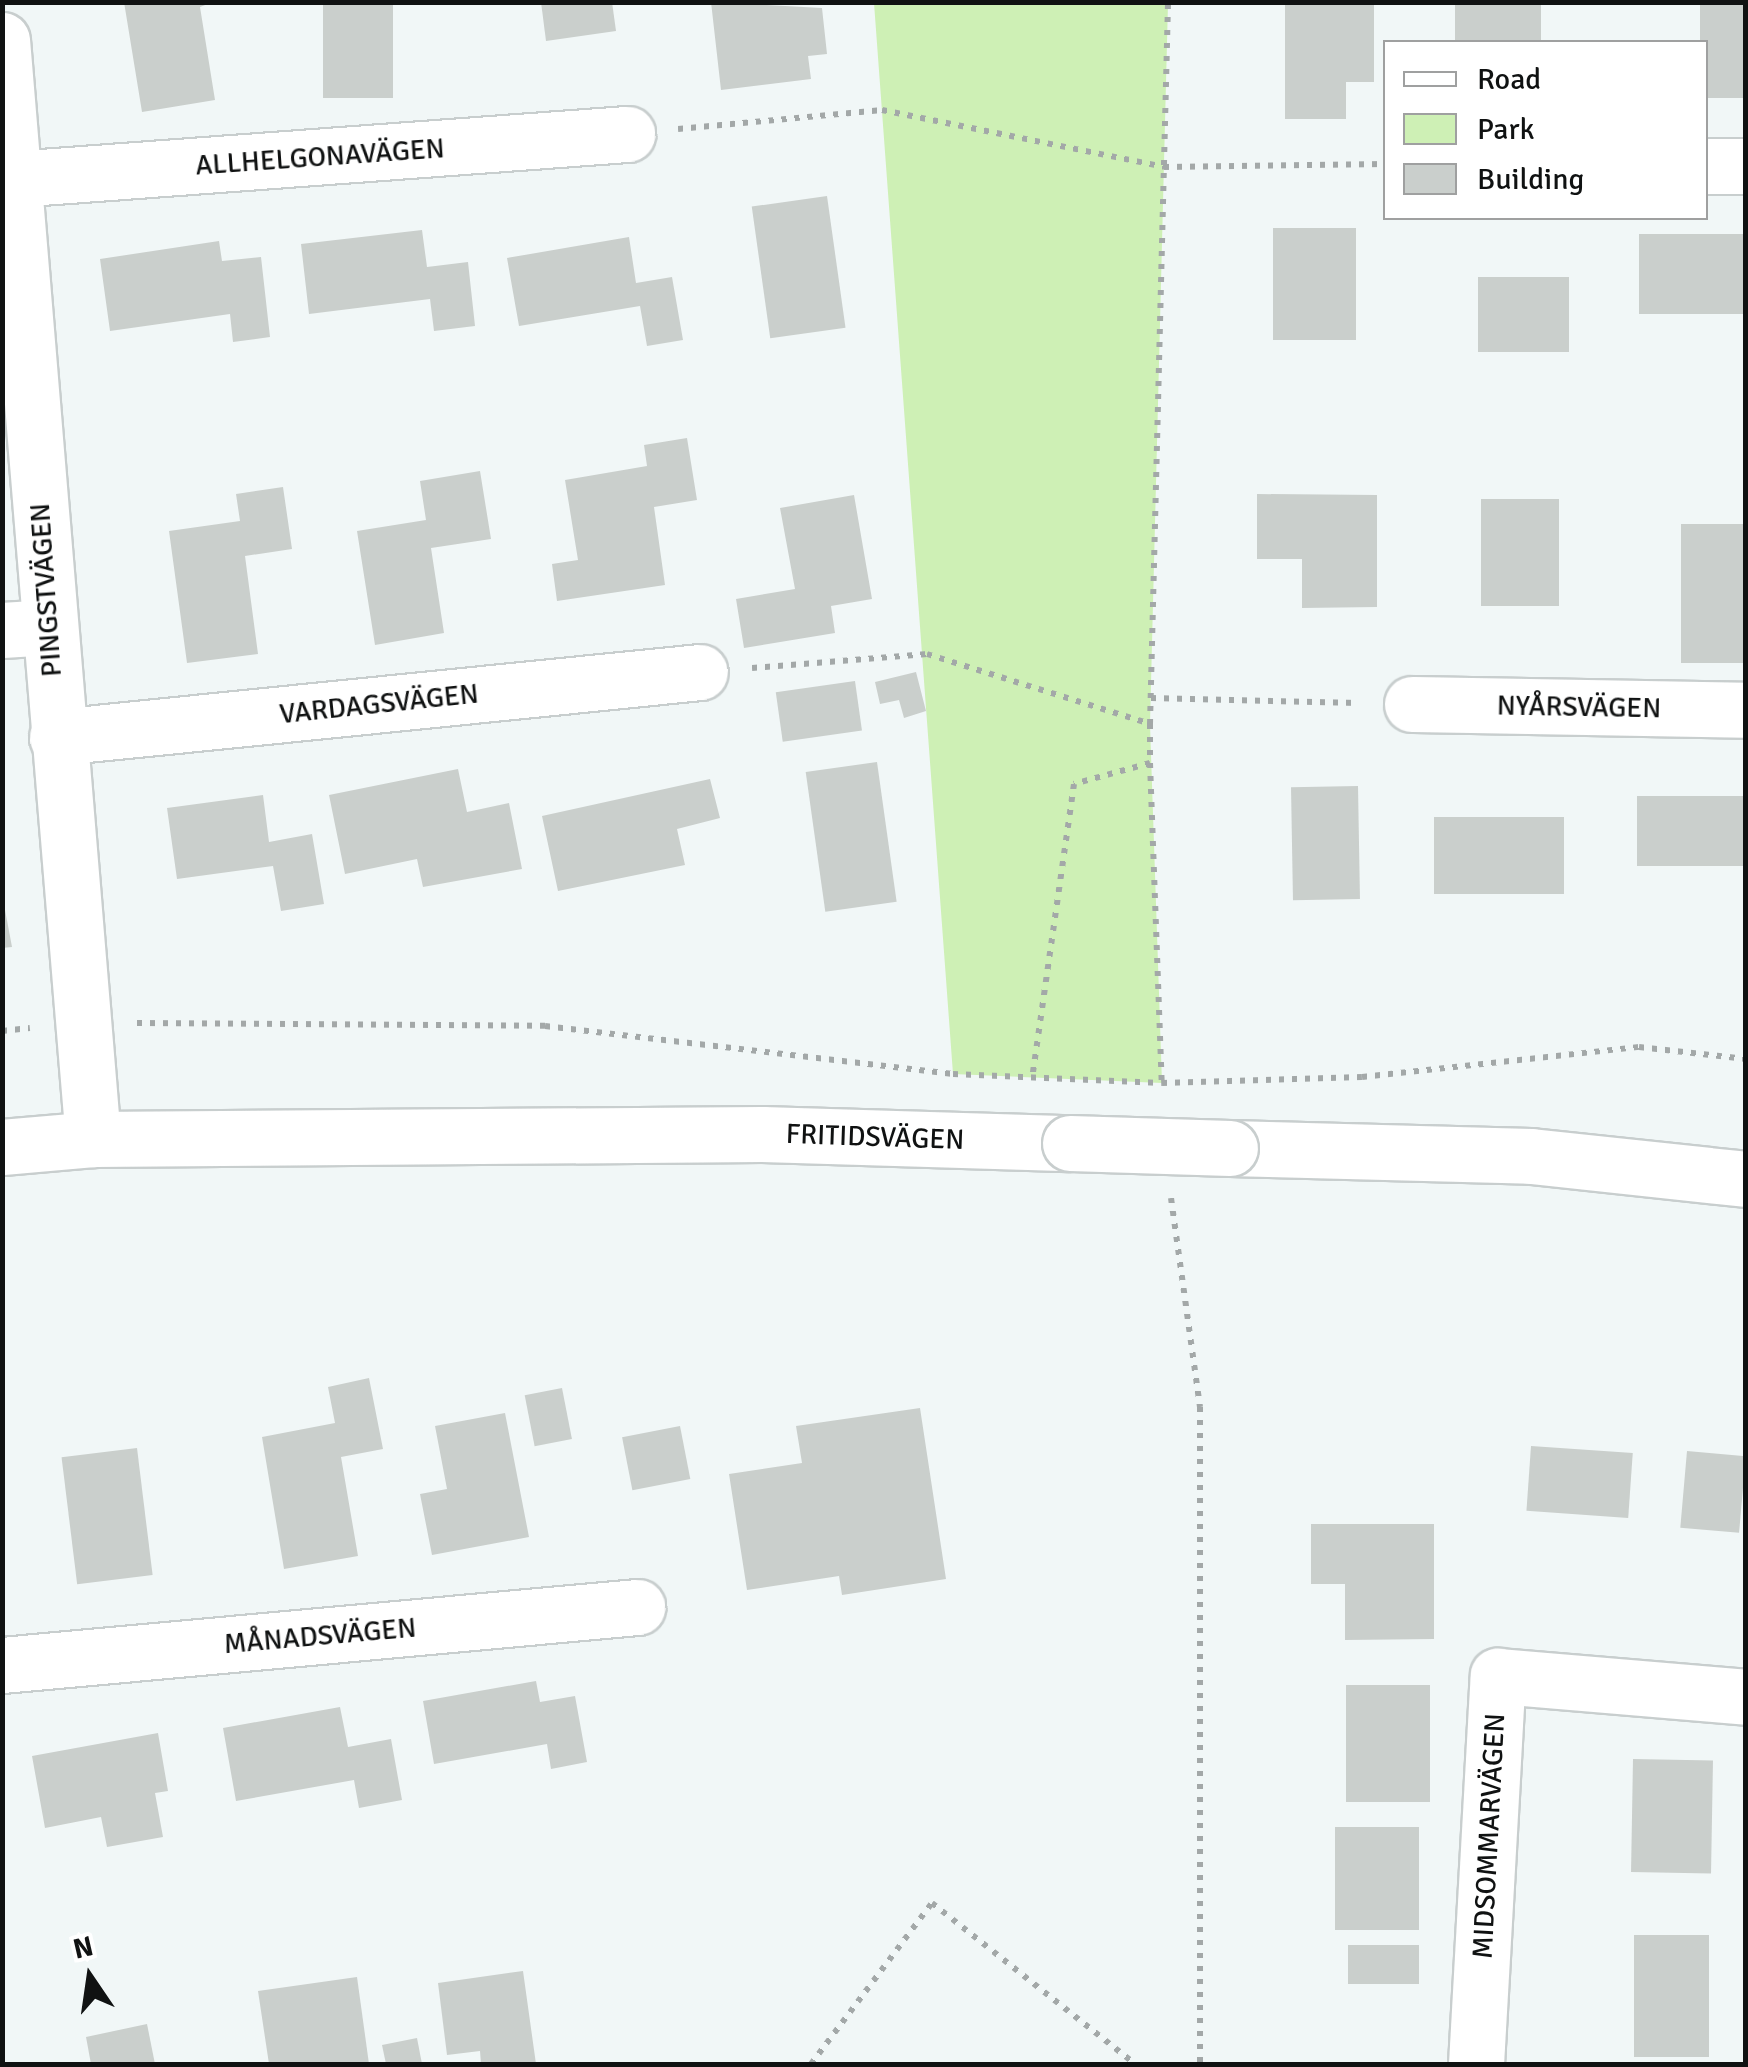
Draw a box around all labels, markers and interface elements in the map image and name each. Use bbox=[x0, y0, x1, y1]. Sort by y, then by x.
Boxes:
legend bbox=[1383, 40, 1708, 220]
text: Road bbox=[1477, 61, 1541, 98]
text: Park bbox=[1477, 111, 1535, 148]
street label: ALLHELGONAVÄGEN bbox=[194, 132, 446, 182]
text: Building bbox=[1477, 161, 1584, 198]
street label: PINGSTVÄGEN bbox=[23, 502, 69, 678]
street label: VARDAGSVÄGEN bbox=[278, 677, 480, 731]
street label: NYÅRSVÄGEN bbox=[1496, 689, 1662, 725]
street label: FRITIDSVÄGEN bbox=[785, 1117, 965, 1157]
street label: MÅNADSVÄGEN bbox=[222, 1611, 418, 1661]
street label: MIDSOMMARVÄGEN bbox=[1466, 1712, 1512, 1960]
north arrow bbox=[40, 1927, 140, 2027]
text: N bbox=[70, 1929, 97, 1967]

